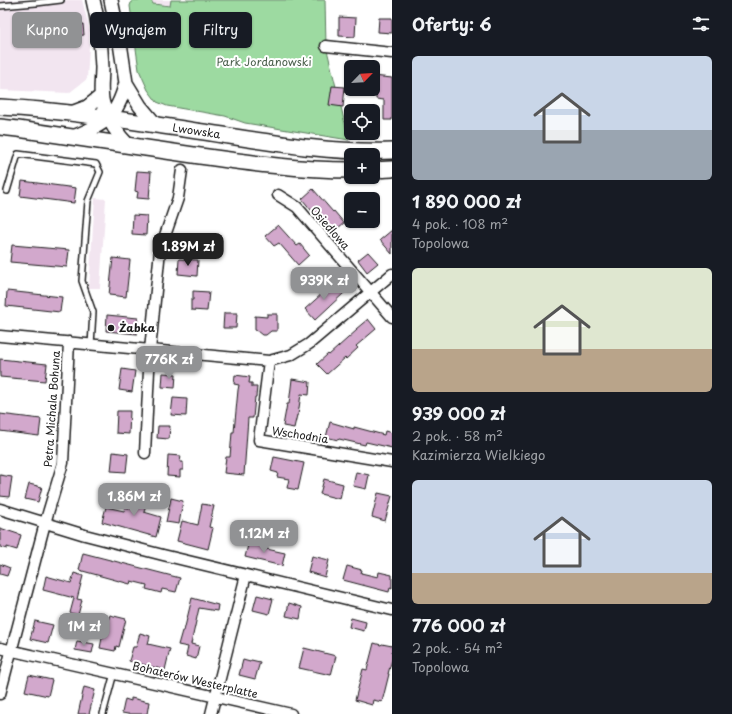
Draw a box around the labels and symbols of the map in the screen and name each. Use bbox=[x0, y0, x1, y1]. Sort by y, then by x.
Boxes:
park label: Park Jordanowski bbox=[216, 53, 312, 70]
north arrow bbox=[344, 60, 380, 96]
street label: Lwowska bbox=[171, 118, 222, 143]
street label: Osiedlowa bbox=[307, 202, 354, 254]
pin: 1.89M zł bbox=[147, 233, 229, 267]
pin: 939K zł bbox=[287, 267, 361, 301]
place label: Żabka bbox=[119, 319, 156, 336]
marker: Żabka bbox=[106, 323, 116, 333]
pin: 776K zł bbox=[132, 346, 206, 380]
street label: Petra Michala Bohuna bbox=[39, 350, 64, 468]
street label: Wschodnia bbox=[271, 422, 330, 447]
pin: 1.86M zł bbox=[93, 483, 175, 517]
pin: 1.12M zł bbox=[223, 520, 305, 554]
pin: 1M zł bbox=[56, 613, 112, 647]
street label: Bohaterów Westerplatte bbox=[131, 657, 260, 702]

